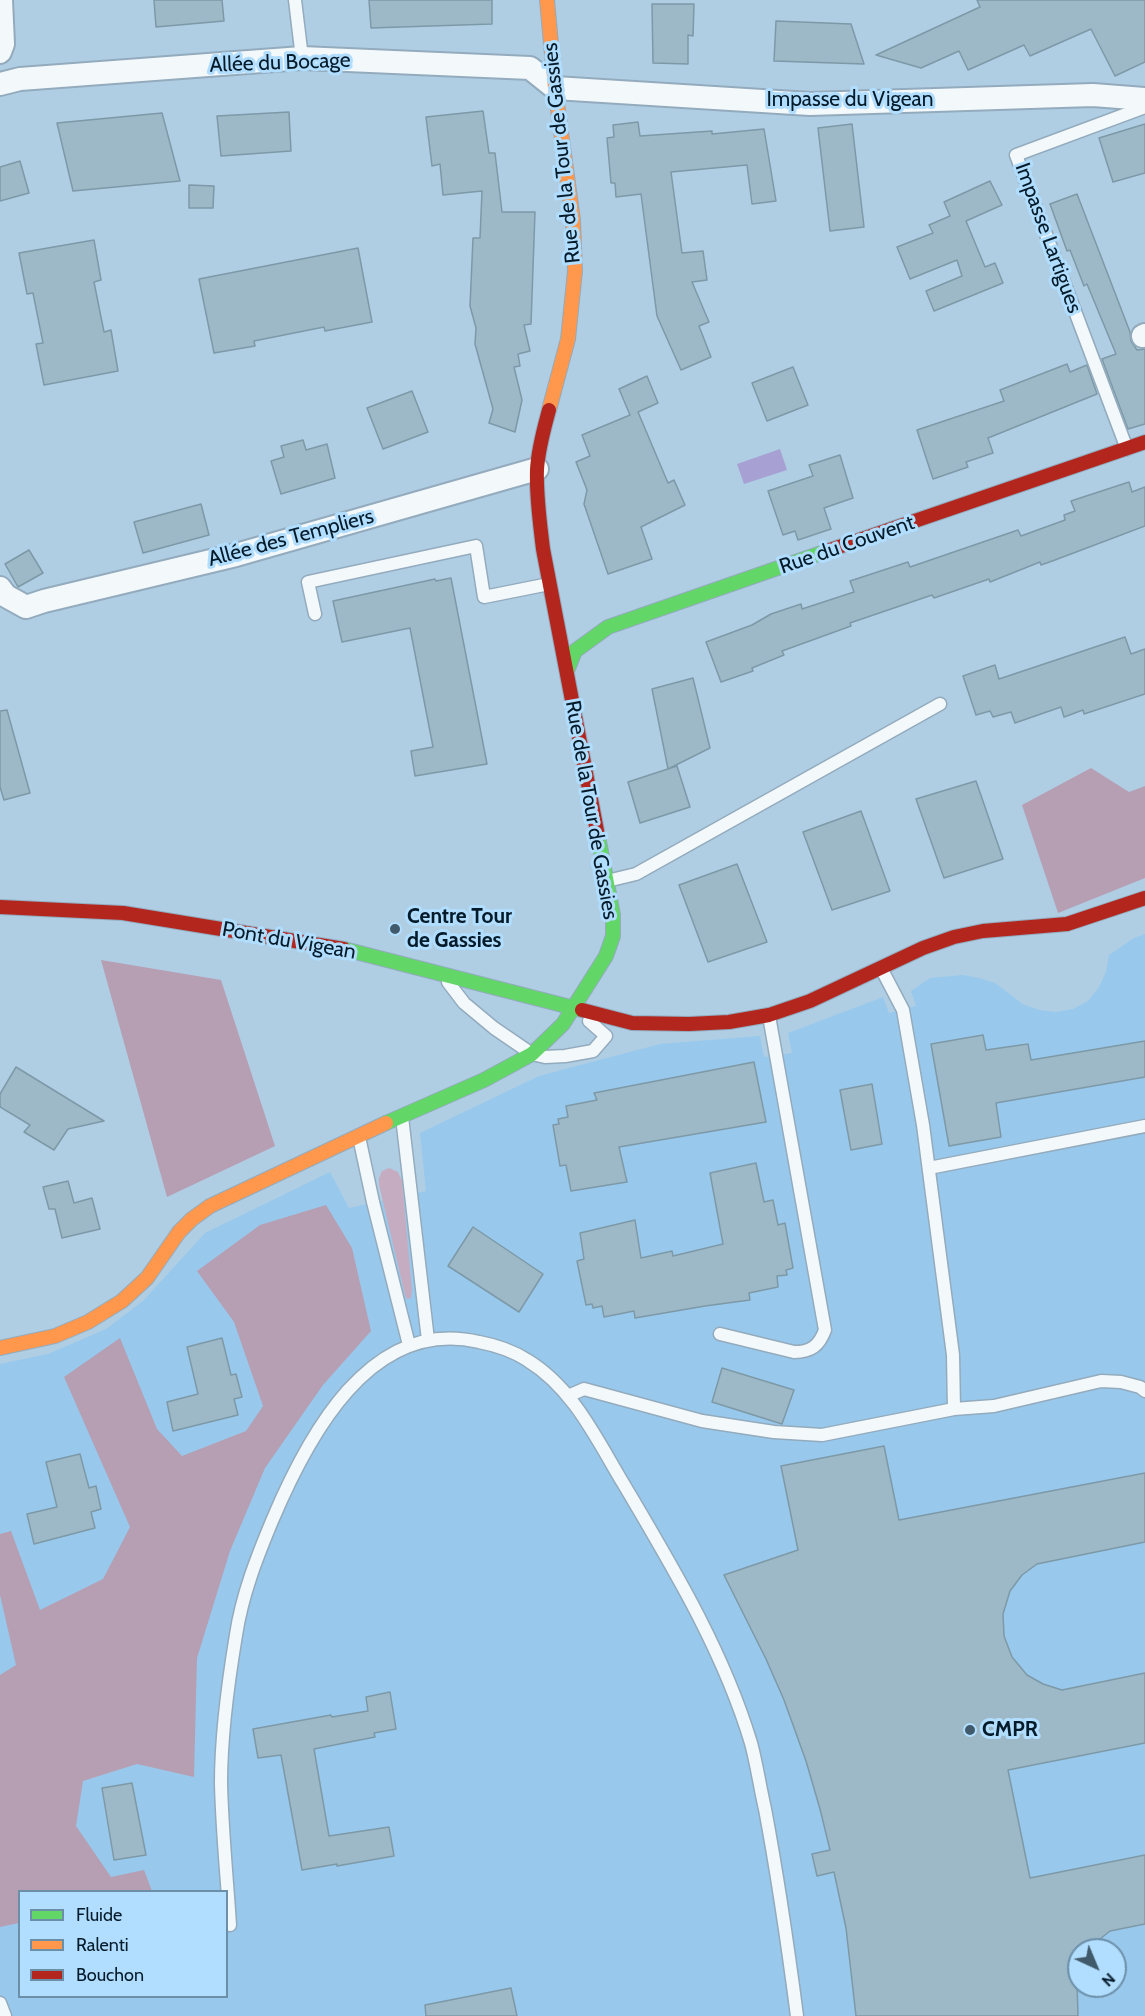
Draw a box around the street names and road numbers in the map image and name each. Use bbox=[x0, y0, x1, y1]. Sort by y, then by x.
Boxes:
street label: Rue de la Tour de Gassies bbox=[538, 41, 586, 265]
street label: Allée du Bocage bbox=[209, 48, 351, 78]
street label: Impasse du Vigean bbox=[767, 87, 933, 113]
street label: Impasse Lartigues bbox=[1009, 160, 1087, 316]
street label: Allée des Templiers bbox=[205, 504, 377, 572]
street label: Rue du Couvent bbox=[776, 510, 918, 580]
street label: Rue de la Tour de Gassies bbox=[559, 699, 623, 921]
street label: Pont du Vigean bbox=[220, 917, 358, 965]

